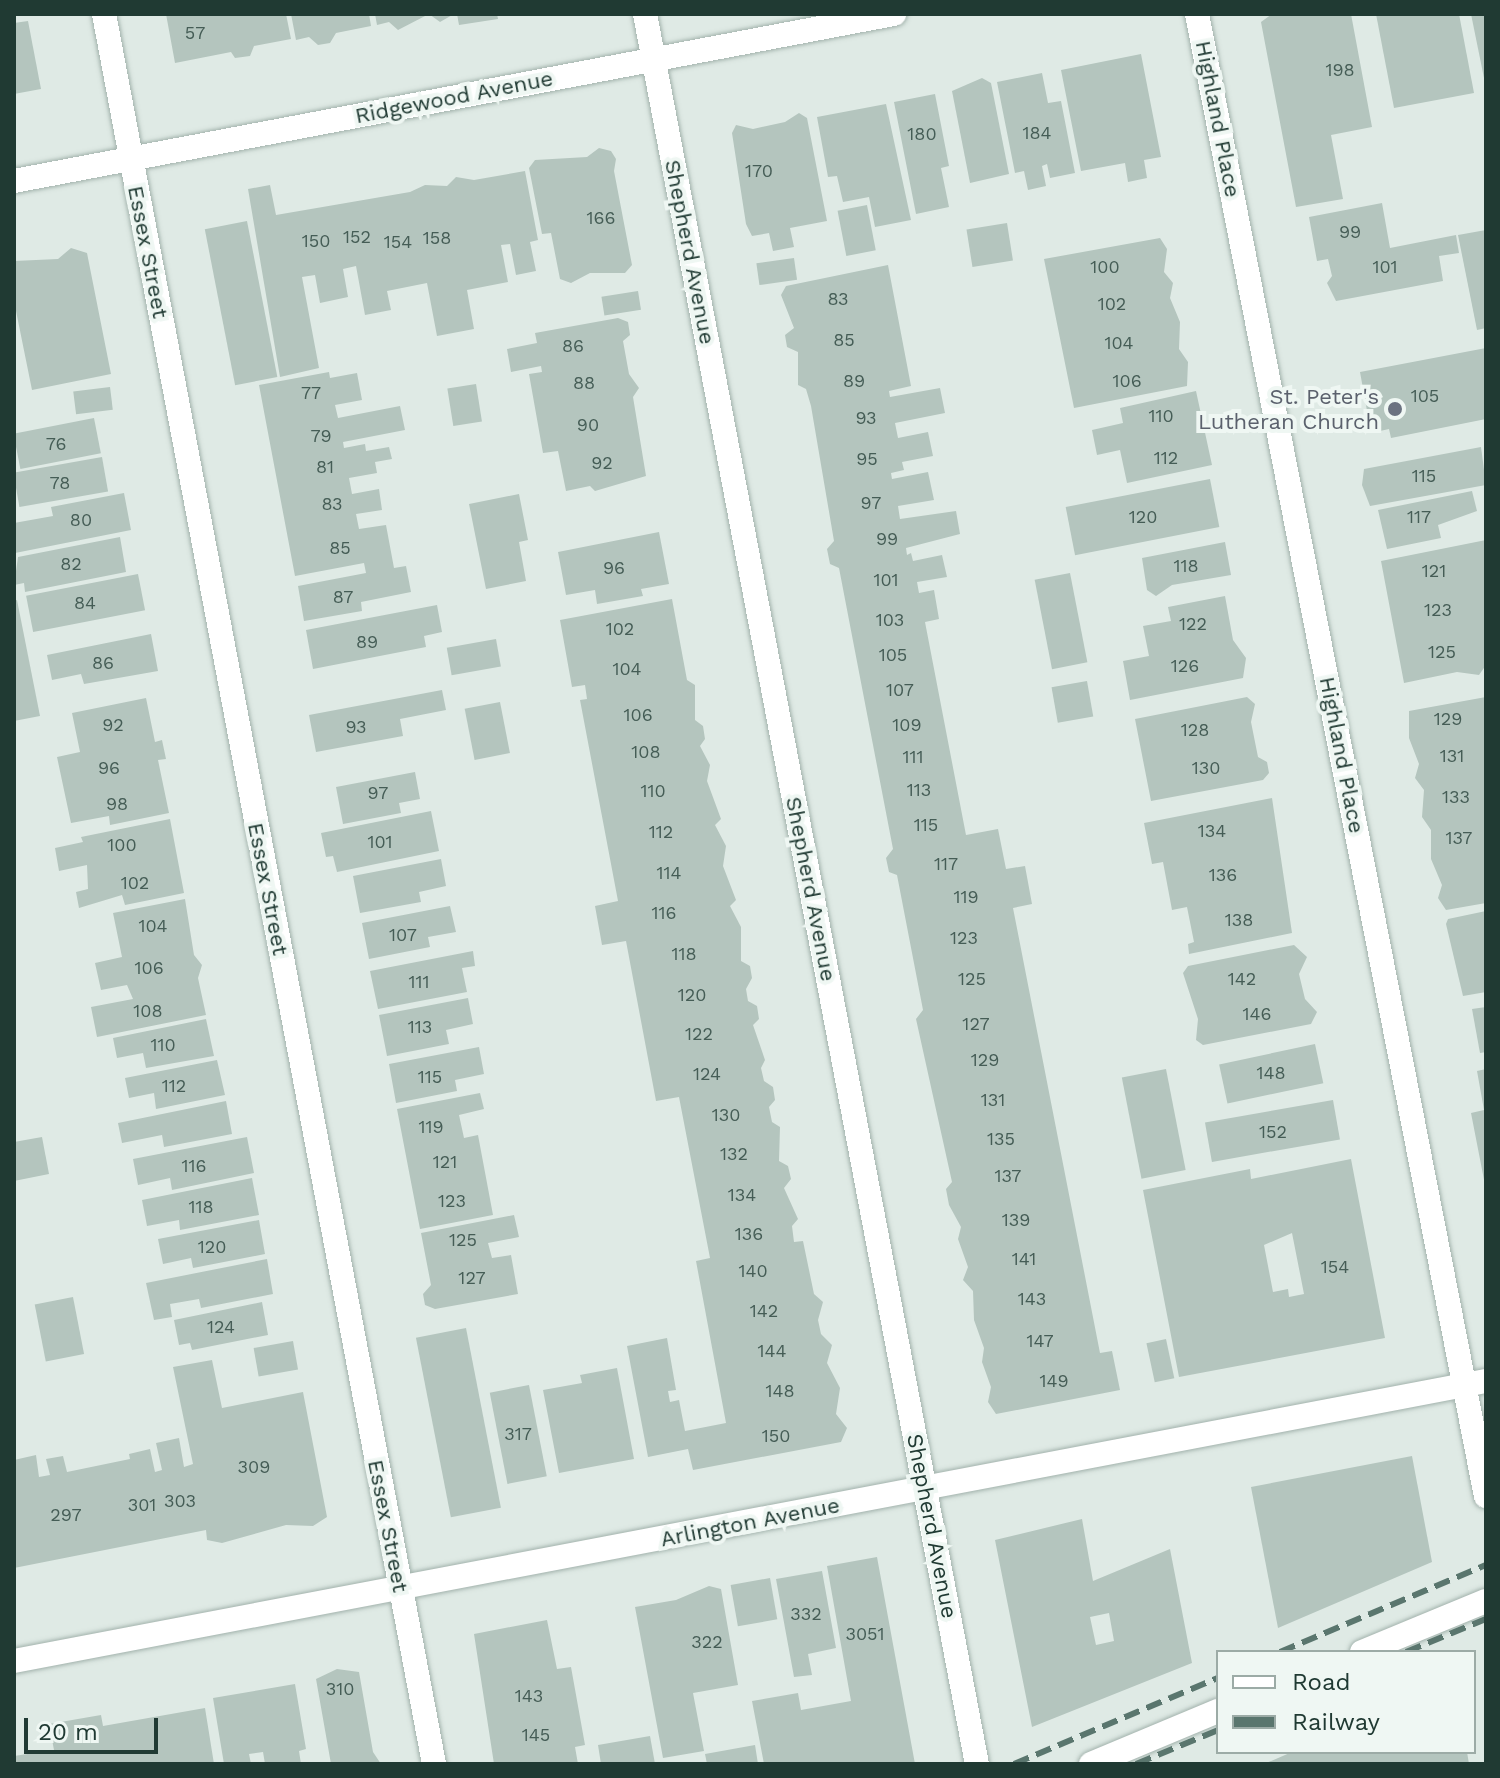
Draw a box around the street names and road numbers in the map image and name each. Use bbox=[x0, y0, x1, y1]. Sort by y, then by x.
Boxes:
street label: Highland Place bbox=[1190, 38, 1246, 200]
street label: Ridgewood Avenue bbox=[352, 65, 556, 129]
street label: Shepherd Avenue bbox=[659, 157, 721, 347]
street label: Essex Street bbox=[122, 183, 174, 321]
street label: Highland Place bbox=[1314, 674, 1370, 836]
street label: Shepherd Avenue bbox=[780, 794, 842, 984]
street label: Essex Street bbox=[242, 820, 294, 958]
street label: Shepherd Avenue bbox=[901, 1431, 963, 1621]
street label: Essex Street bbox=[362, 1457, 414, 1595]
street label: Arlington Avenue bbox=[658, 1492, 842, 1552]

